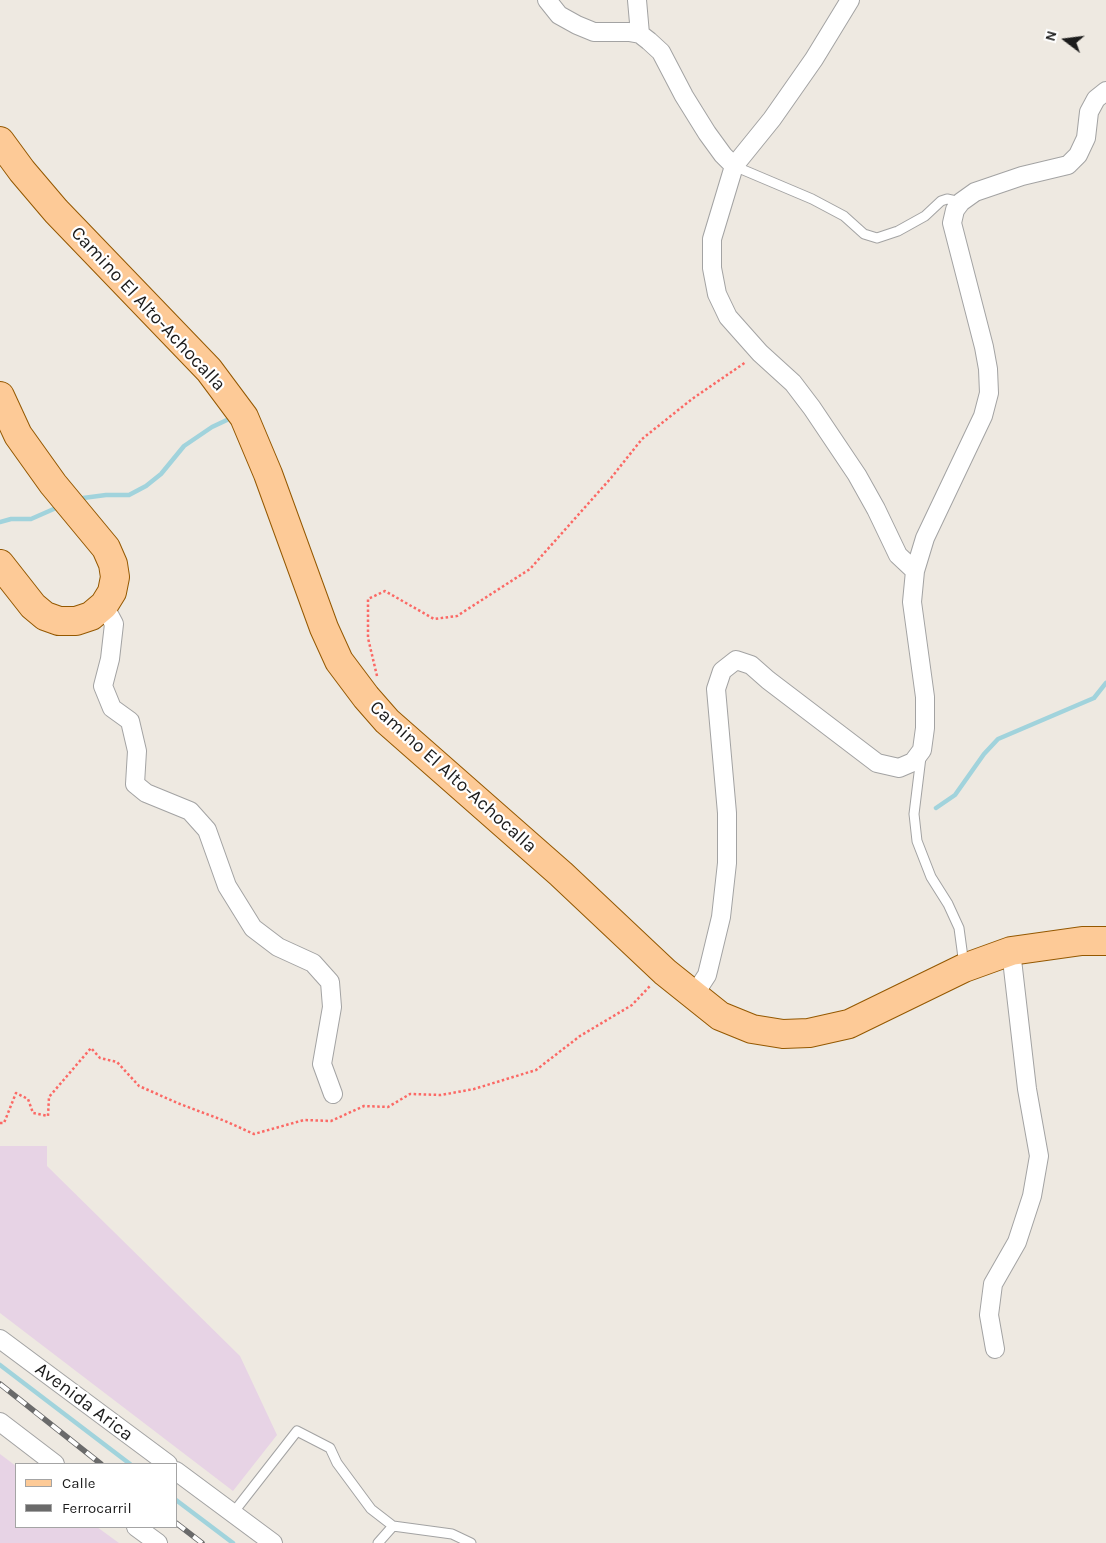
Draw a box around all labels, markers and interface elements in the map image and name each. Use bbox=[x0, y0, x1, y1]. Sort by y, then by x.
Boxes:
north arrow bbox=[1041, 15, 1091, 65]
text: N bbox=[1042, 29, 1061, 43]
street label: Camino El Alto-Achocalla bbox=[66, 222, 230, 396]
street label: Camino El Alto-Achocalla bbox=[365, 696, 541, 858]
street label: Avenida Arica bbox=[30, 1358, 138, 1446]
legend bbox=[15, 1463, 178, 1528]
text: Calle bbox=[62, 1474, 96, 1492]
text: Ferrocarril bbox=[62, 1499, 132, 1517]

